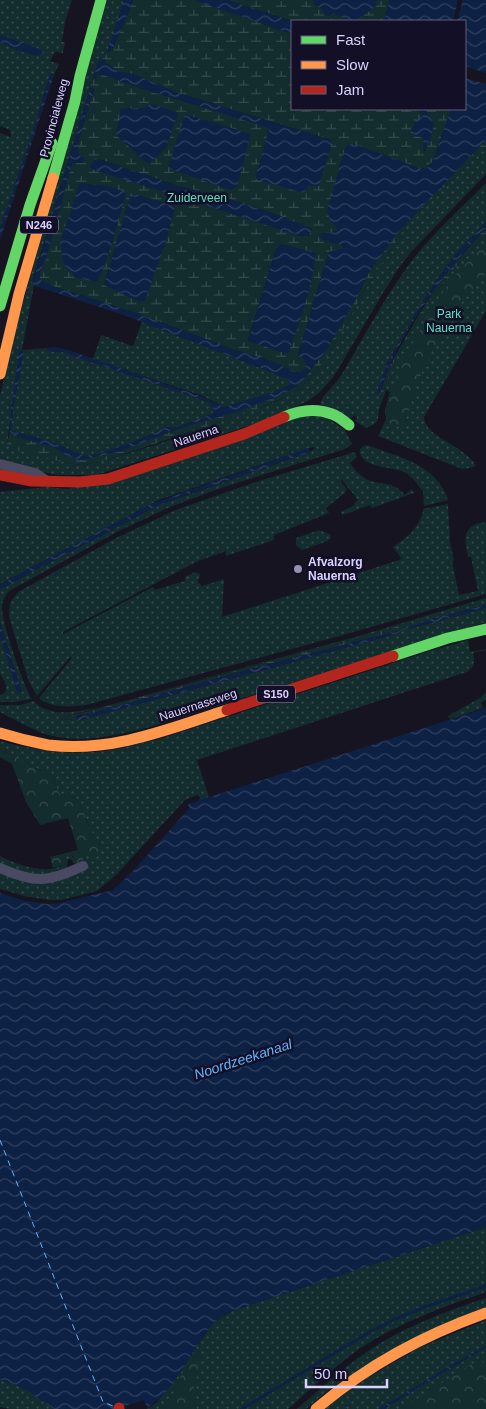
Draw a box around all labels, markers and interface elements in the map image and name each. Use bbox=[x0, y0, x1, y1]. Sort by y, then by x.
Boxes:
legend bbox=[291, 20, 466, 110]
text: Fast bbox=[336, 31, 366, 48]
text: Slow bbox=[336, 56, 369, 73]
street label: Provincialeweg bbox=[37, 77, 71, 159]
text: Jam bbox=[336, 81, 364, 98]
park label: Zuiderveen bbox=[167, 191, 227, 205]
road number: N246 bbox=[20, 216, 58, 234]
park label: Park Nauerna bbox=[426, 307, 472, 335]
street label: Nauerna bbox=[172, 422, 220, 450]
place label: Afvalzorg Nauerna bbox=[308, 555, 363, 583]
marker: Afvalzorg Nauerna bbox=[292, 563, 304, 575]
street label: Nauernaseweg bbox=[157, 686, 239, 724]
road number: S150 bbox=[257, 686, 295, 702]
water label: Noordzeekanaal bbox=[192, 1035, 295, 1082]
scale bar bbox=[306, 1356, 387, 1388]
text: 50 m bbox=[314, 1365, 347, 1382]

